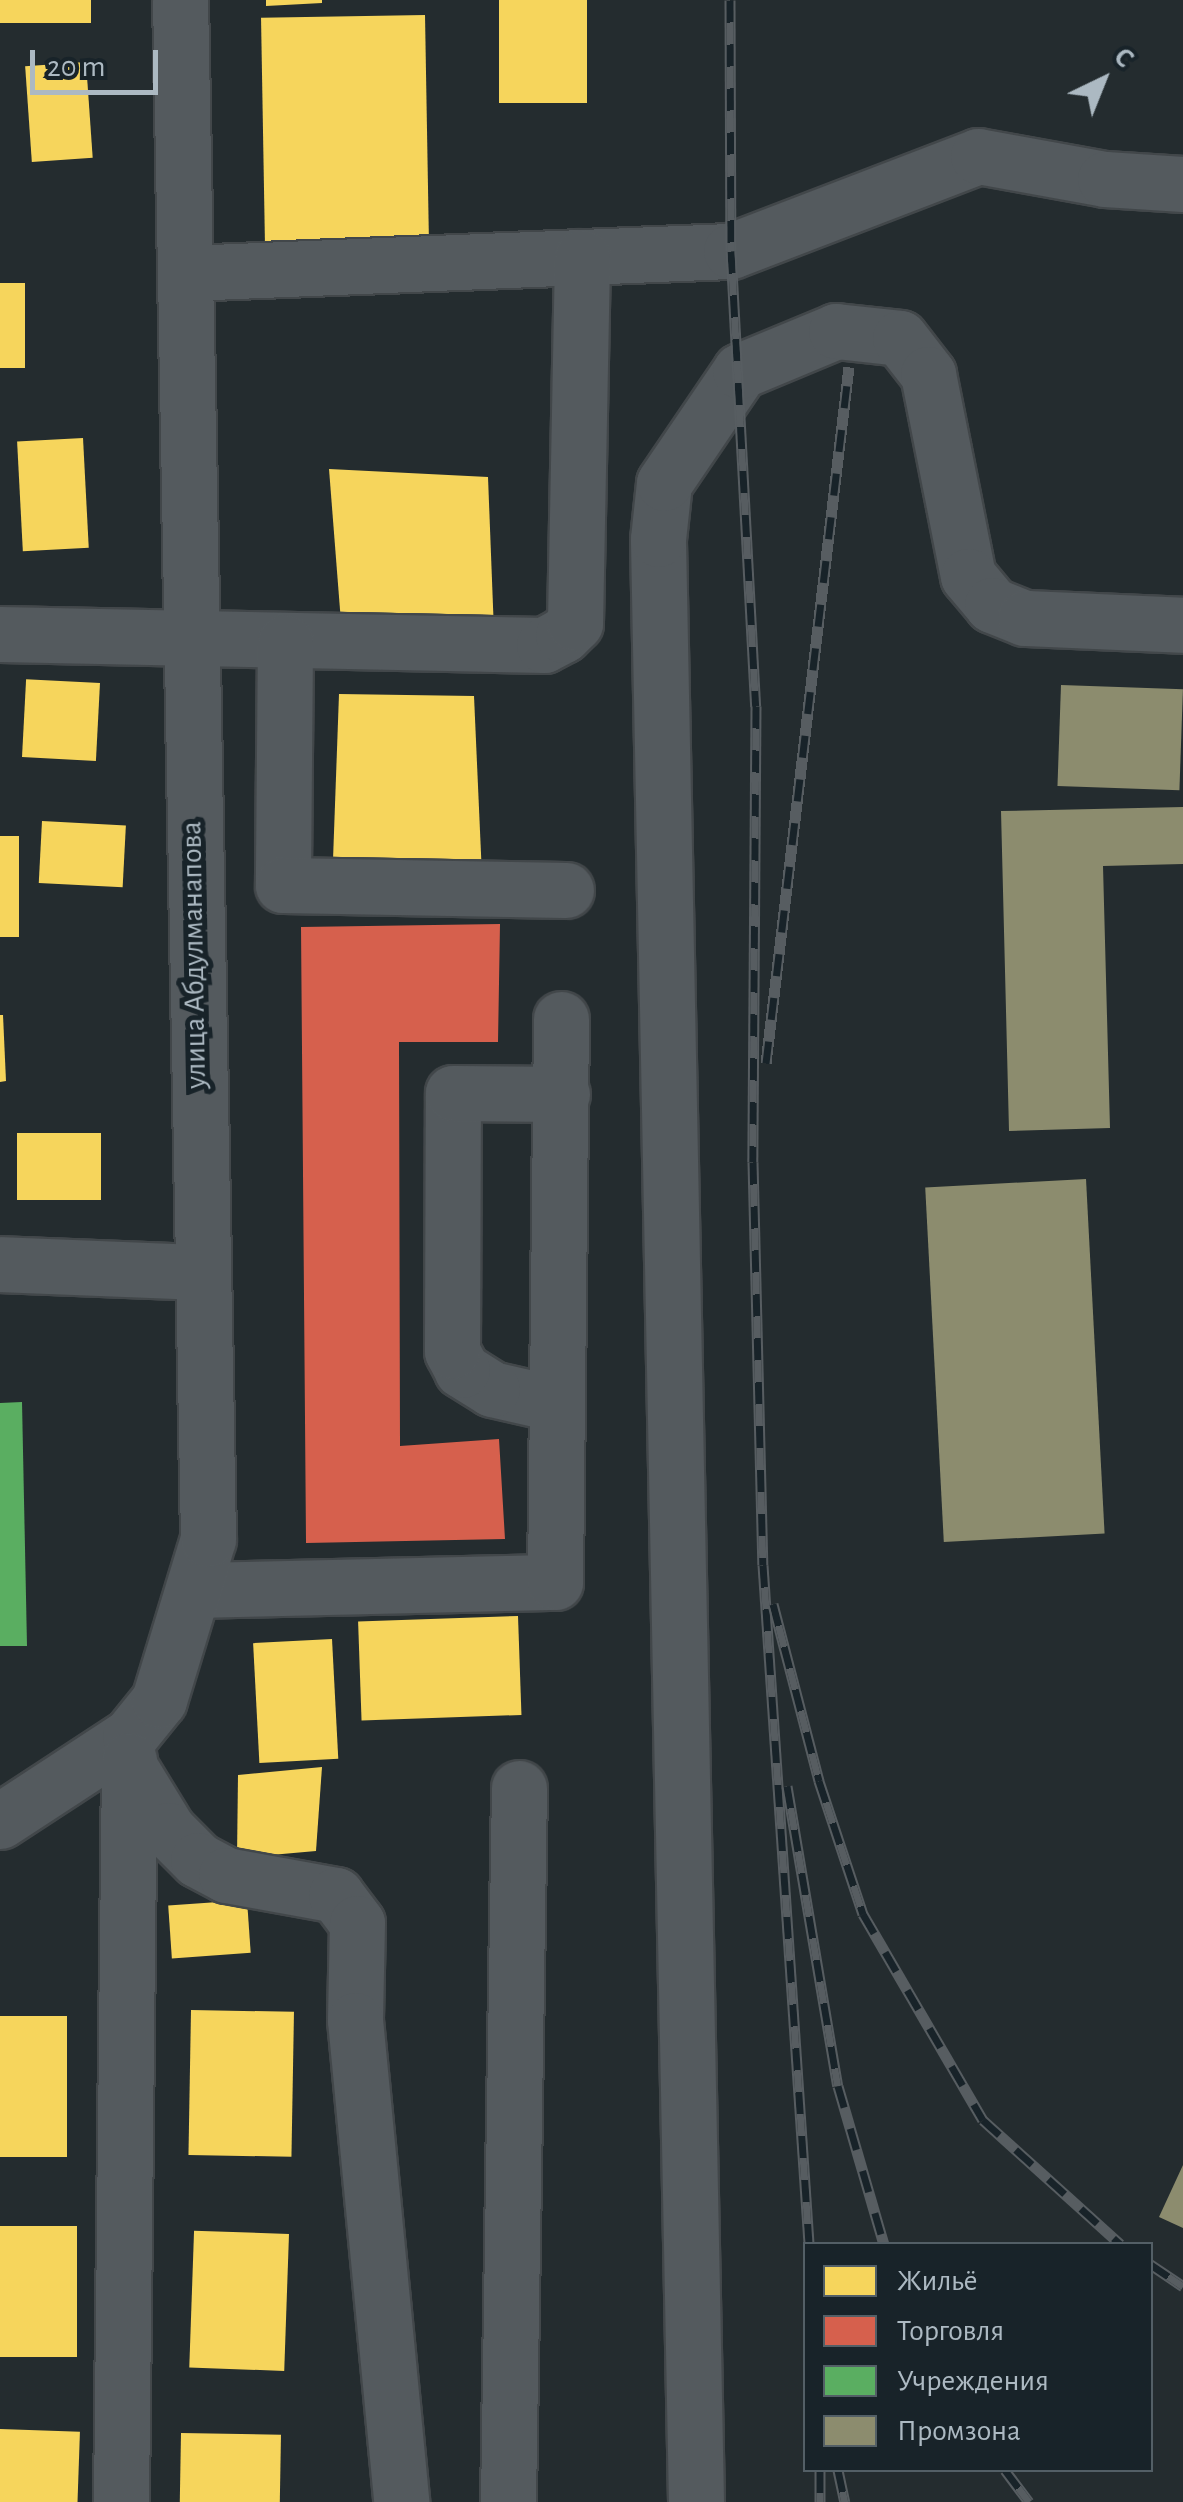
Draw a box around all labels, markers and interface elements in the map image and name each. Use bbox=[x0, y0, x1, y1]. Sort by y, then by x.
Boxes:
scale bar bbox=[35, 30, 162, 92]
north arrow bbox=[1053, 30, 1153, 130]
text: С bbox=[1108, 43, 1139, 74]
text: 20 m bbox=[47, 52, 105, 82]
street label: улица Абдулманапова bbox=[174, 821, 214, 1089]
legend bbox=[803, 2242, 1153, 2472]
text: Жильё bbox=[897, 2266, 978, 2296]
text: Торговля bbox=[897, 2316, 1004, 2346]
text: Учреждения bbox=[897, 2366, 1049, 2396]
text: Промзона bbox=[897, 2416, 1021, 2446]

